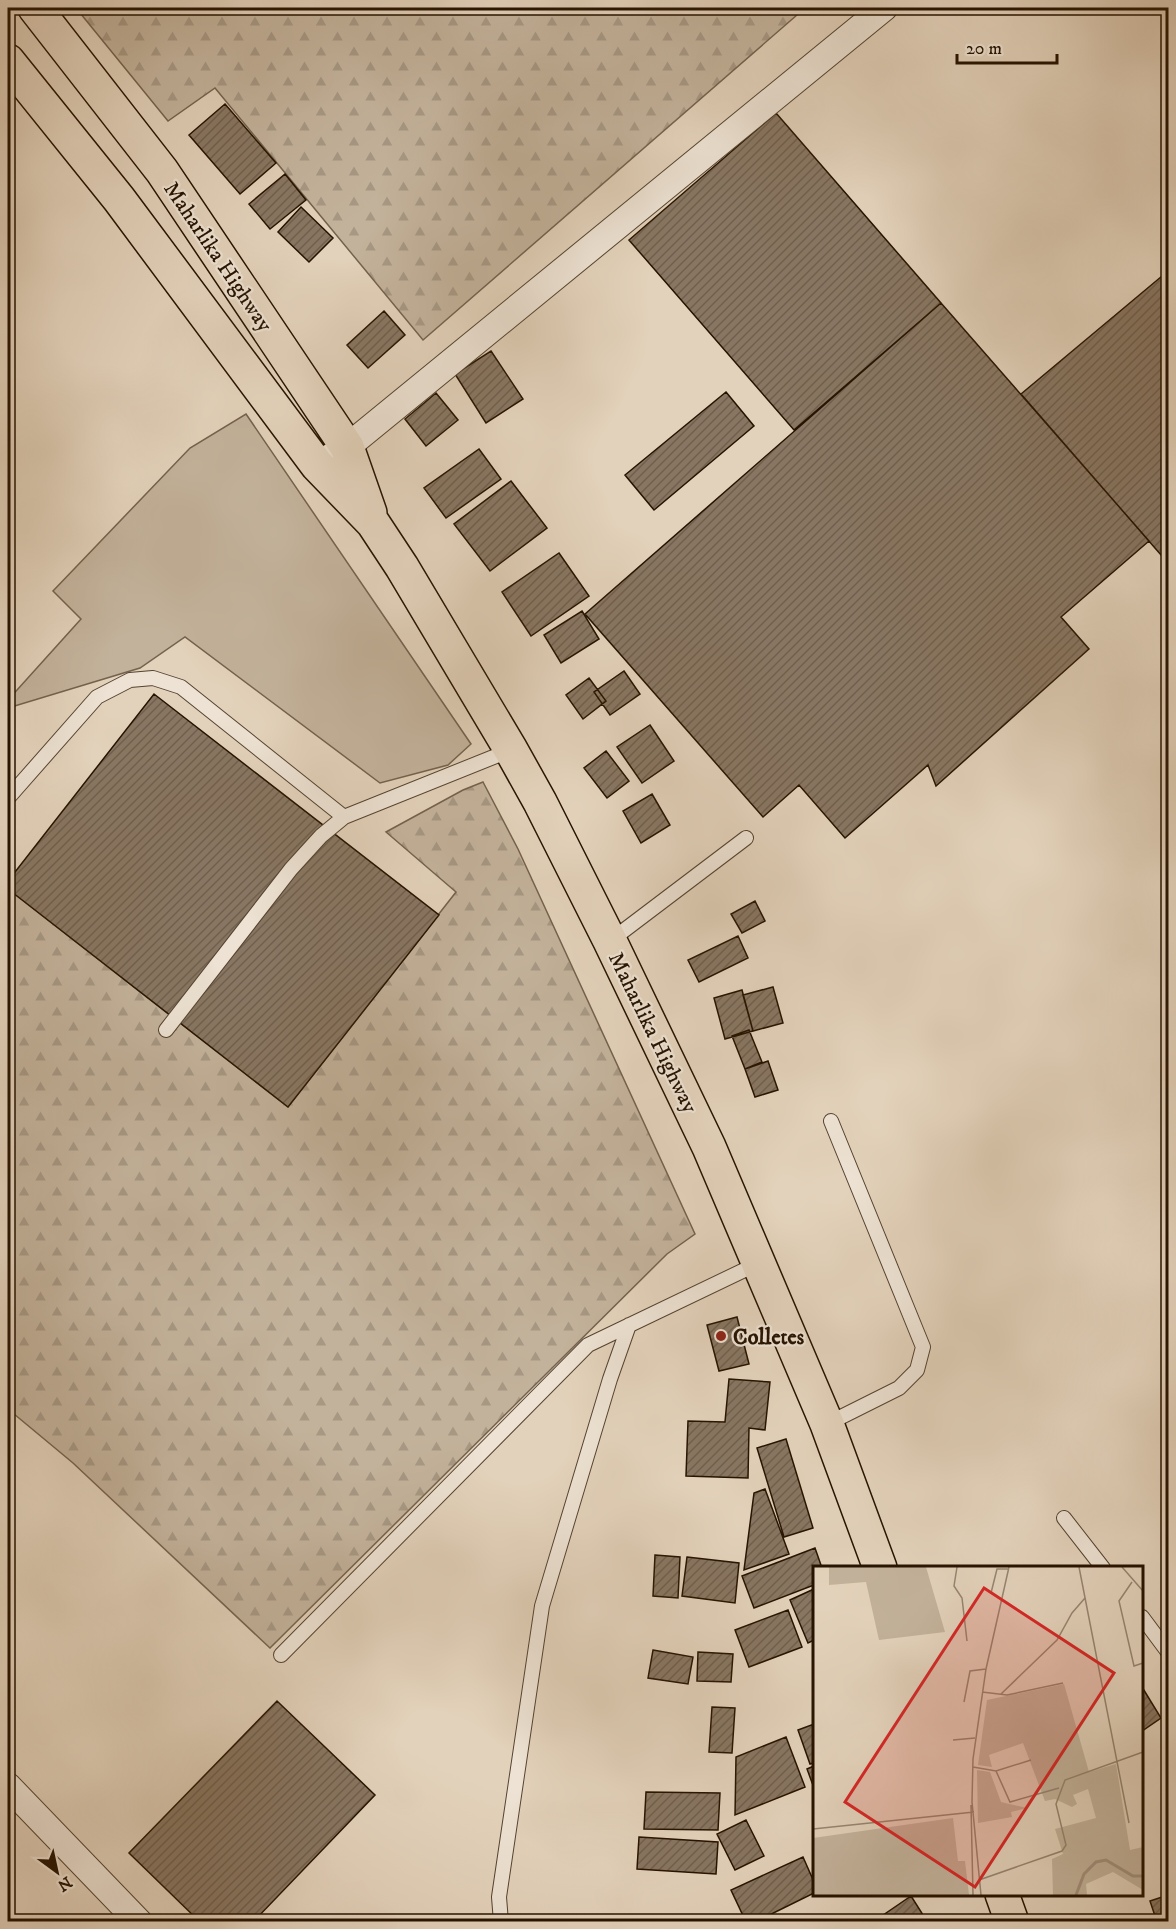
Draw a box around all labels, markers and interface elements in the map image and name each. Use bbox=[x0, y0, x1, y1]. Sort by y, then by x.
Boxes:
scale bar bbox=[957, 27, 1058, 65]
text: 20 m bbox=[966, 38, 1002, 60]
street label: Maharlika Highway bbox=[157, 176, 278, 338]
street label: Maharlika Highway bbox=[602, 948, 704, 1118]
place label: Colletes bbox=[733, 1324, 805, 1351]
marker: Colletes bbox=[714, 1329, 728, 1343]
inset map bbox=[813, 1566, 1143, 1896]
north arrow bbox=[27, 1842, 87, 1902]
text: N bbox=[54, 1872, 76, 1896]

